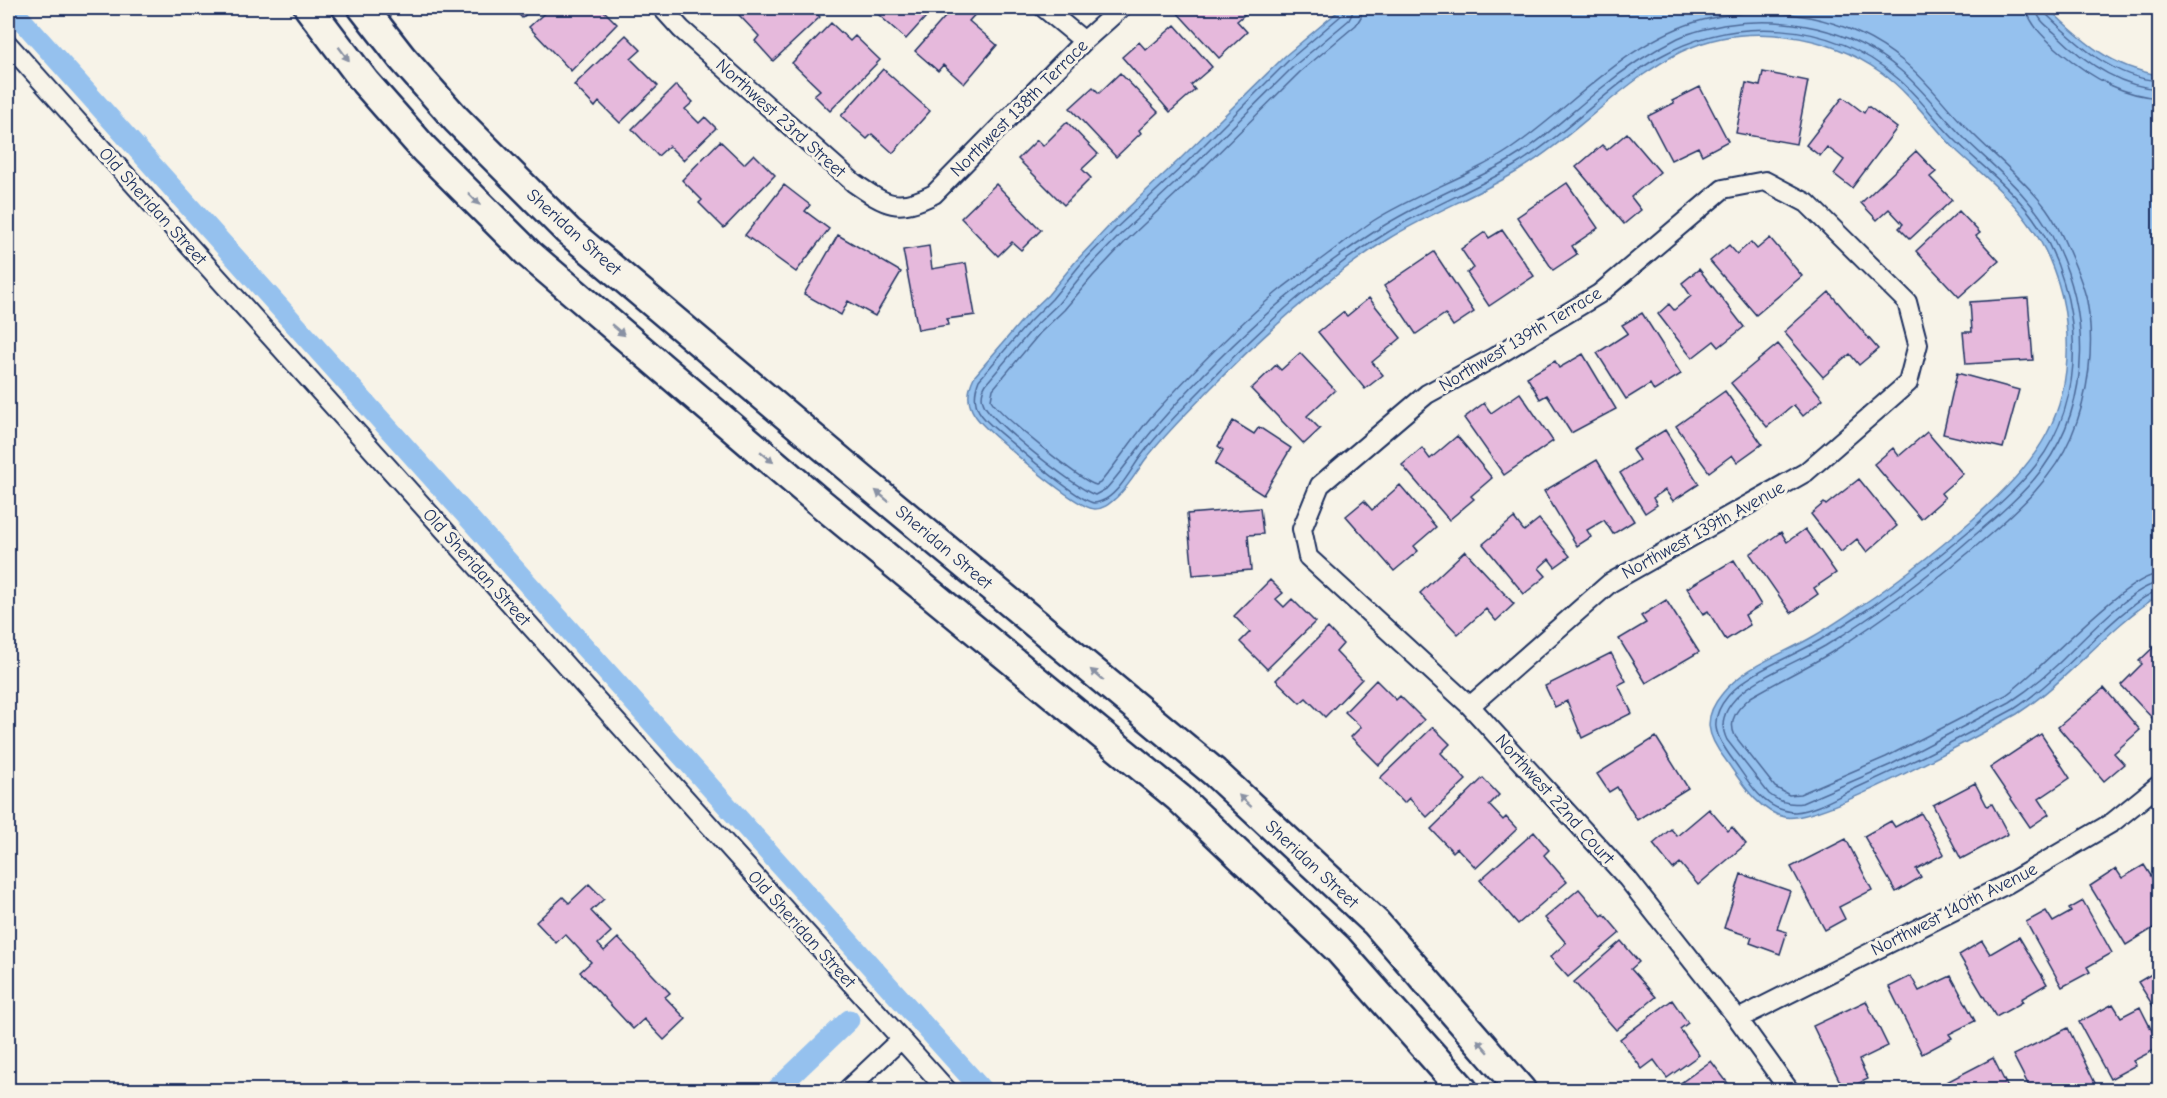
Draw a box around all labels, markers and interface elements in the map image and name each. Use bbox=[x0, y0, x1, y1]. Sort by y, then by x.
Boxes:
street label: Northwest 138th Terrace bbox=[946, 35, 1092, 181]
one-way arrow bbox=[338, 46, 350, 62]
street label: Northwest 23rd Street bbox=[712, 55, 850, 183]
street label: Old Sheridan Street bbox=[94, 143, 211, 270]
street label: Sheridan Street bbox=[522, 185, 626, 281]
one-way arrow bbox=[466, 192, 480, 206]
street label: Northwest 139th Terrace bbox=[1435, 283, 1605, 396]
one-way arrow bbox=[610, 323, 625, 336]
one-way arrow bbox=[759, 450, 774, 463]
street label: Northwest 139th Avenue bbox=[1618, 477, 1788, 584]
one-way arrow bbox=[874, 490, 890, 503]
street label: Sheridan Street bbox=[891, 501, 997, 594]
street label: Old Sheridan Street bbox=[418, 504, 535, 631]
one-way arrow bbox=[1089, 668, 1105, 681]
street label: Northwest 22nd Court bbox=[1491, 730, 1619, 869]
one-way arrow bbox=[1238, 794, 1253, 808]
street label: Sheridan Street bbox=[1261, 816, 1363, 913]
street label: Northwest 140th Avenue bbox=[1868, 858, 2041, 961]
street label: Old Sheridan Street bbox=[743, 866, 860, 993]
one-way arrow bbox=[1477, 1039, 1490, 1054]

